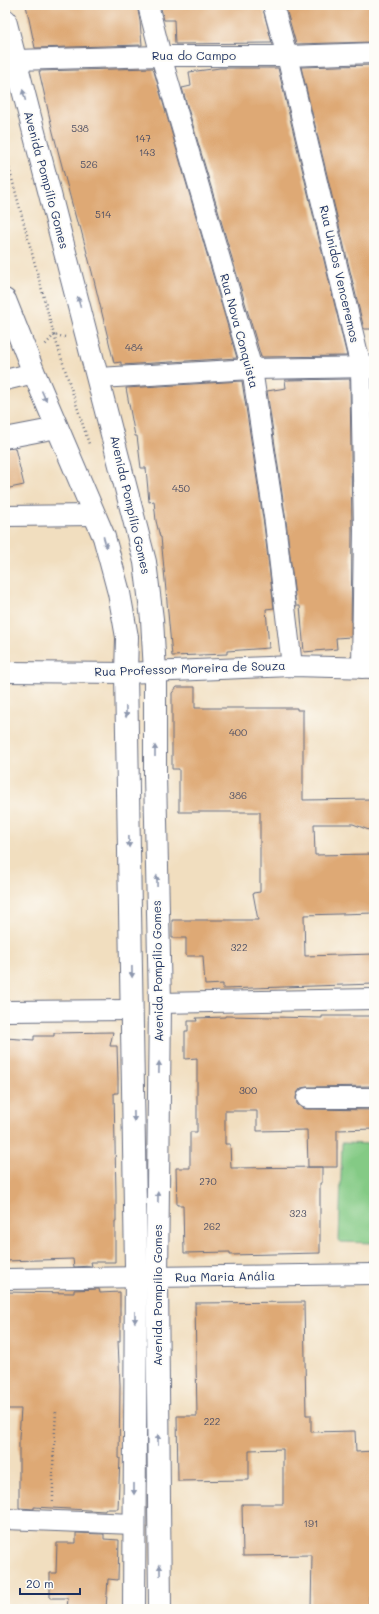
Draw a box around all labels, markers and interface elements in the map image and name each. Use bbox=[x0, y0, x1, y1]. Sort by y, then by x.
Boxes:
street label: Rua do Campo bbox=[152, 47, 236, 63]
one-way arrow bbox=[21, 89, 27, 101]
street label: Avenida Pompílio Gomes bbox=[21, 109, 73, 250]
house number: 538 bbox=[71, 121, 89, 135]
house number: 147 bbox=[135, 131, 151, 145]
house number: 143 bbox=[139, 145, 155, 159]
house number: 526 bbox=[80, 157, 98, 171]
street label: Rua Unidos Venceremos bbox=[316, 204, 364, 344]
house number: 514 bbox=[95, 207, 111, 221]
street label: Rua Nova Conquista bbox=[217, 272, 263, 390]
one-way arrow bbox=[75, 296, 81, 308]
house number: 484 bbox=[125, 340, 143, 354]
one-way arrow bbox=[41, 391, 47, 403]
street label: Avenida Pompílio Gomes bbox=[107, 434, 155, 576]
house number: 450 bbox=[172, 481, 190, 495]
one-way arrow bbox=[102, 536, 108, 548]
street label: Rua Professor Moreira de Souza bbox=[94, 657, 286, 679]
one-way arrow bbox=[123, 706, 130, 718]
house number: 400 bbox=[229, 725, 247, 739]
one-way arrow bbox=[152, 744, 158, 757]
house number: 386 bbox=[229, 788, 247, 802]
one-way arrow bbox=[126, 836, 132, 849]
one-way arrow bbox=[154, 874, 160, 887]
street label: Avenida Pompílio Gomes bbox=[148, 900, 166, 1042]
house number: 322 bbox=[231, 940, 248, 954]
one-way arrow bbox=[128, 966, 135, 978]
one-way arrow bbox=[156, 1060, 162, 1073]
house number: 300 bbox=[239, 1083, 257, 1097]
one-way arrow bbox=[130, 1110, 137, 1122]
house number: 270 bbox=[199, 1174, 217, 1188]
one-way arrow bbox=[155, 1190, 161, 1203]
house number: 323 bbox=[289, 1206, 307, 1220]
house number: 262 bbox=[203, 1219, 221, 1233]
street label: Avenida Pompílio Gomes bbox=[149, 1224, 165, 1366]
street label: Rua Maria Anália bbox=[175, 1267, 275, 1285]
one-way arrow bbox=[132, 1311, 138, 1324]
house number: 222 bbox=[204, 1414, 220, 1428]
one-way arrow bbox=[155, 1433, 161, 1446]
one-way arrow bbox=[131, 1483, 137, 1496]
house number: 191 bbox=[304, 1516, 318, 1530]
one-way arrow bbox=[157, 1563, 163, 1576]
scale bar bbox=[20, 1570, 80, 1596]
text: 20 m bbox=[26, 1575, 54, 1591]

